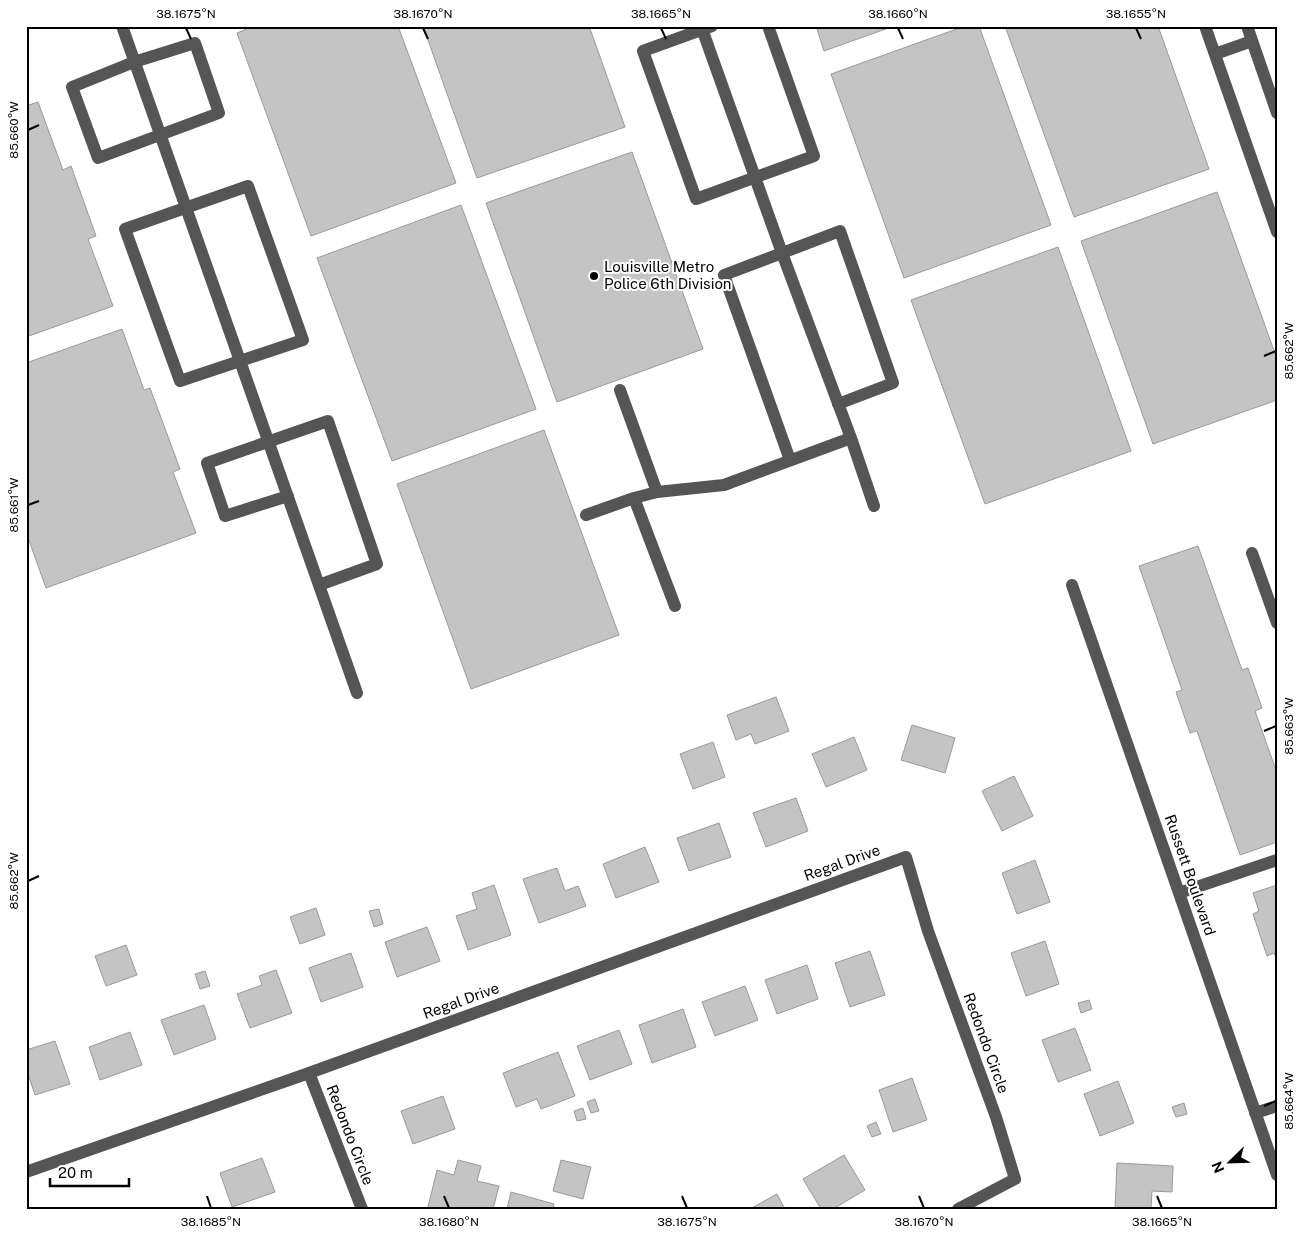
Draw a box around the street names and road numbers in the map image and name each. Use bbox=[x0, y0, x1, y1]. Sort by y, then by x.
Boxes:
street label: Russett Boulevard bbox=[1162, 812, 1219, 938]
street label: Regal Drive bbox=[801, 841, 882, 884]
street label: Regal Drive bbox=[420, 979, 501, 1022]
street label: Redondo Circle bbox=[960, 990, 1013, 1096]
street label: Redondo Circle bbox=[324, 1082, 377, 1187]

